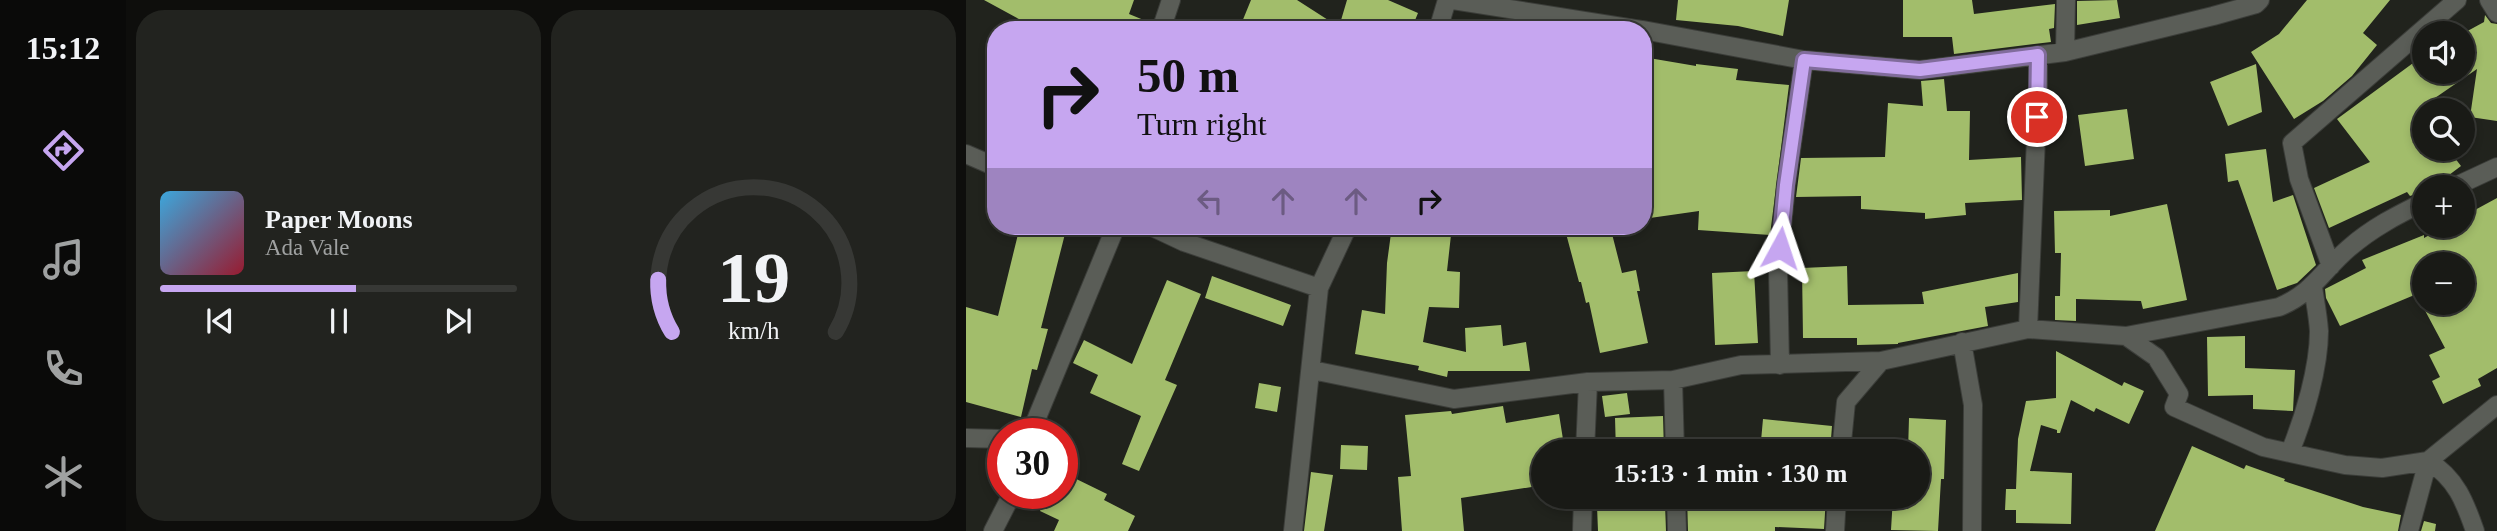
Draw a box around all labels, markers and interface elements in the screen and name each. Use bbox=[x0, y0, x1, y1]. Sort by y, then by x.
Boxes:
map controls bbox=[2412, 21, 2475, 315]
button: sound bbox=[2412, 21, 2475, 84]
text: 15:12 bbox=[26, 30, 100, 66]
text: 50 m bbox=[1137, 48, 1239, 103]
icon: right bbox=[1022, 49, 1113, 140]
pin bbox=[2007, 87, 2067, 147]
icon: arrive bbox=[2018, 98, 2056, 136]
button: search bbox=[2412, 98, 2475, 161]
text: Turn right bbox=[1137, 106, 1267, 142]
icon: directions bbox=[39, 126, 88, 175]
button: + bbox=[2412, 175, 2475, 238]
icon: left bbox=[1191, 182, 1229, 220]
icon: ahead bbox=[1264, 182, 1302, 220]
icon: ahead bbox=[1337, 182, 1375, 220]
icon: right bbox=[1410, 182, 1448, 220]
text: Paper Moons bbox=[265, 205, 413, 234]
position arrow bbox=[1743, 211, 1817, 285]
icon: music bbox=[39, 235, 88, 284]
text: Ada Vale bbox=[265, 235, 350, 260]
text: 19 bbox=[717, 237, 790, 318]
button: − bbox=[2412, 252, 2475, 315]
icon: previous bbox=[201, 302, 239, 340]
icon: pause bbox=[320, 302, 358, 340]
icon: next bbox=[439, 302, 477, 340]
text: km/h bbox=[728, 316, 780, 343]
icon: phone bbox=[39, 344, 88, 393]
speed limit sign: 30 bbox=[987, 418, 1078, 509]
icon: climate bbox=[39, 452, 88, 501]
text: 15:13 · 1 min · 130 m bbox=[1614, 459, 1848, 488]

